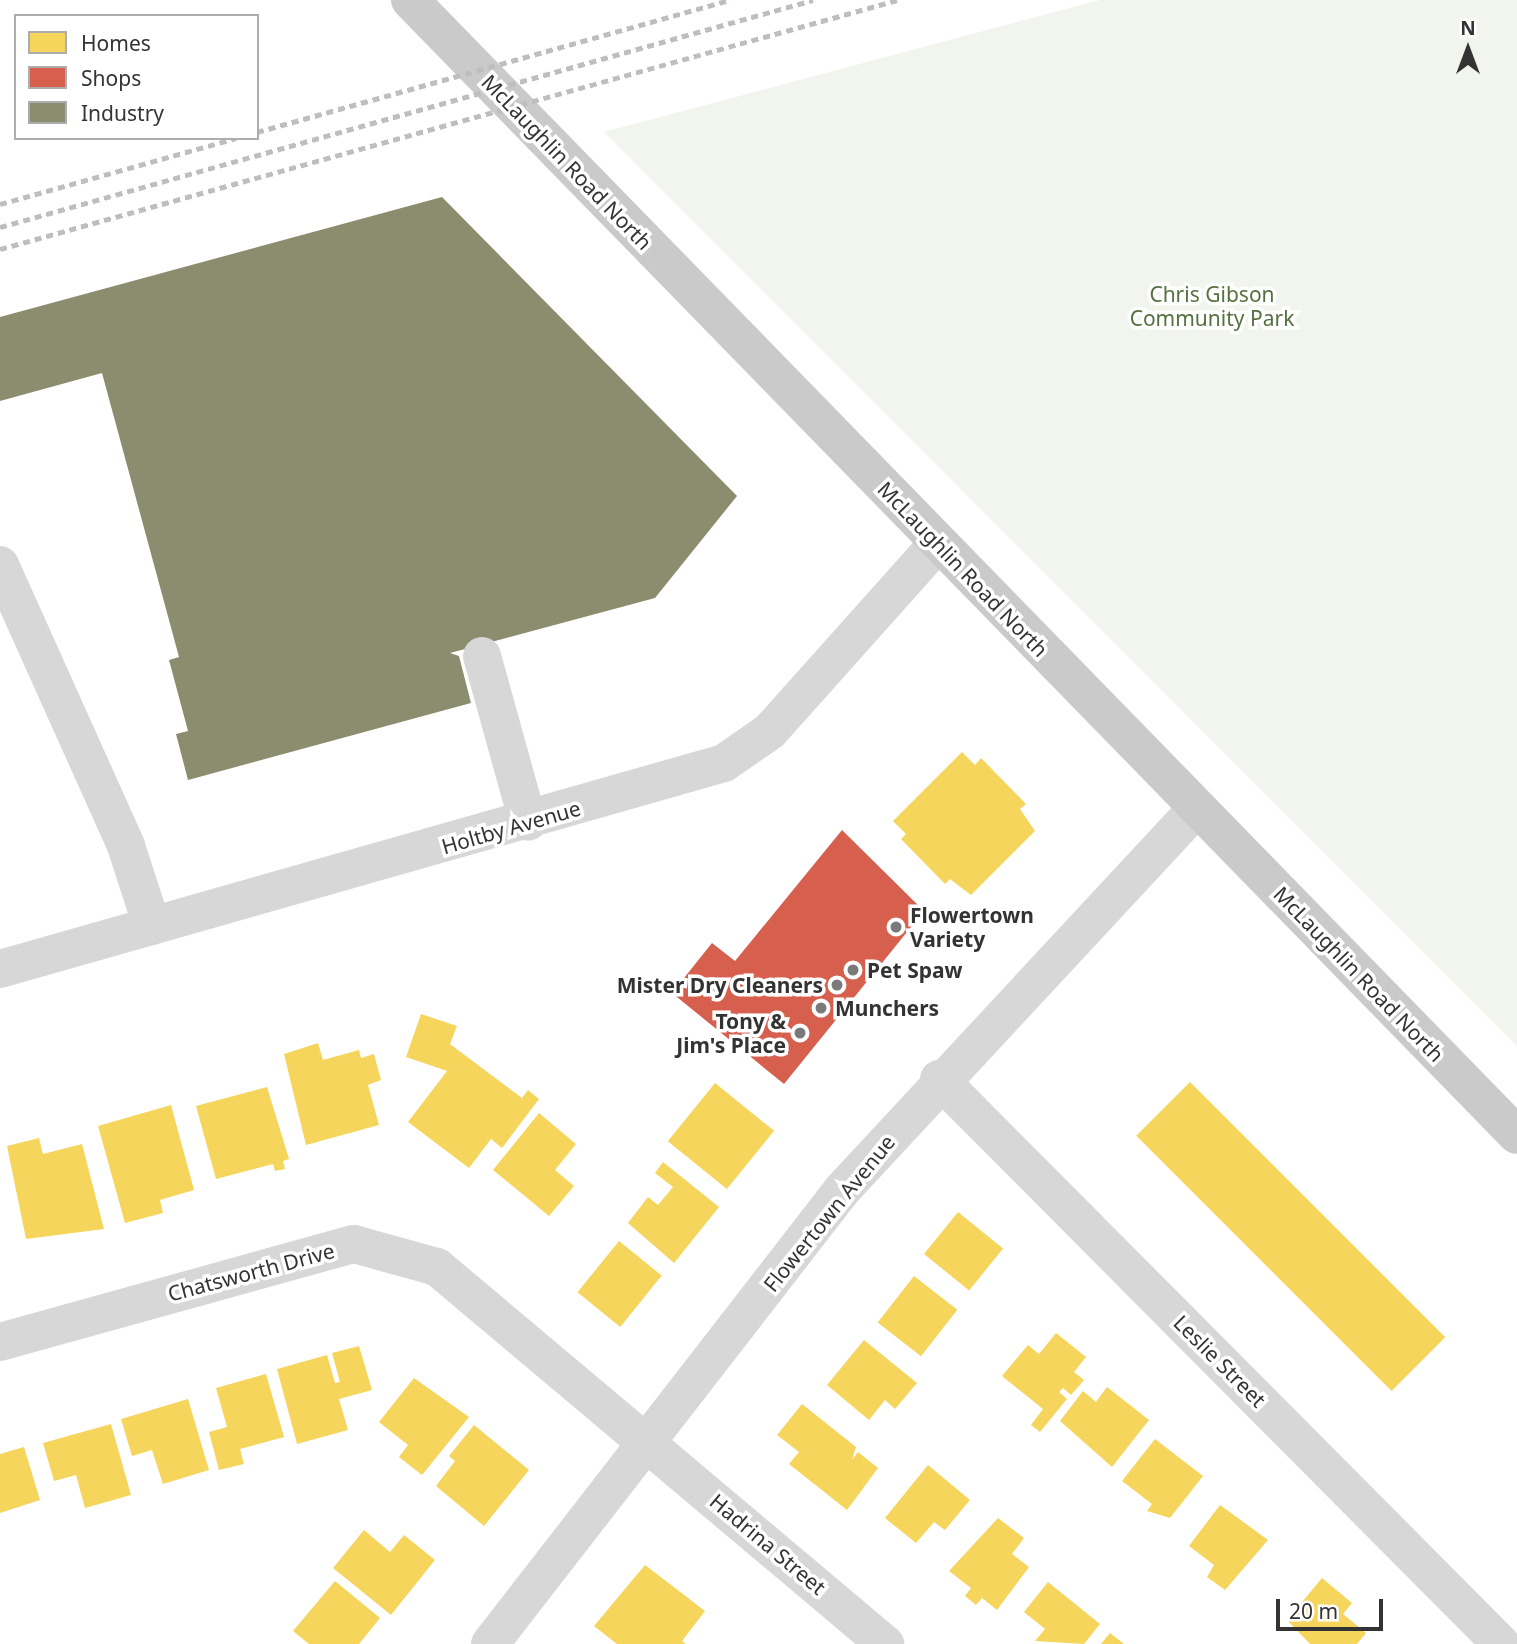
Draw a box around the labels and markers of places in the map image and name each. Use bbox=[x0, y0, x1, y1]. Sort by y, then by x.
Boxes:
place label: Flowertown Variety bbox=[910, 902, 1034, 952]
marker: Flowertown Variety bbox=[888, 919, 904, 935]
place label: Pet Spaw bbox=[867, 957, 963, 983]
marker: Pet Spaw bbox=[845, 962, 861, 978]
place label: Mister Dry Cleaners bbox=[617, 972, 823, 998]
marker: Mister Dry Cleaners bbox=[829, 977, 845, 993]
place label: Munchers bbox=[835, 995, 939, 1021]
marker: Munchers bbox=[813, 1000, 829, 1016]
place label: Tony & Jim's Place bbox=[676, 1008, 786, 1058]
marker: Tony & Jim's Place bbox=[792, 1025, 808, 1041]

